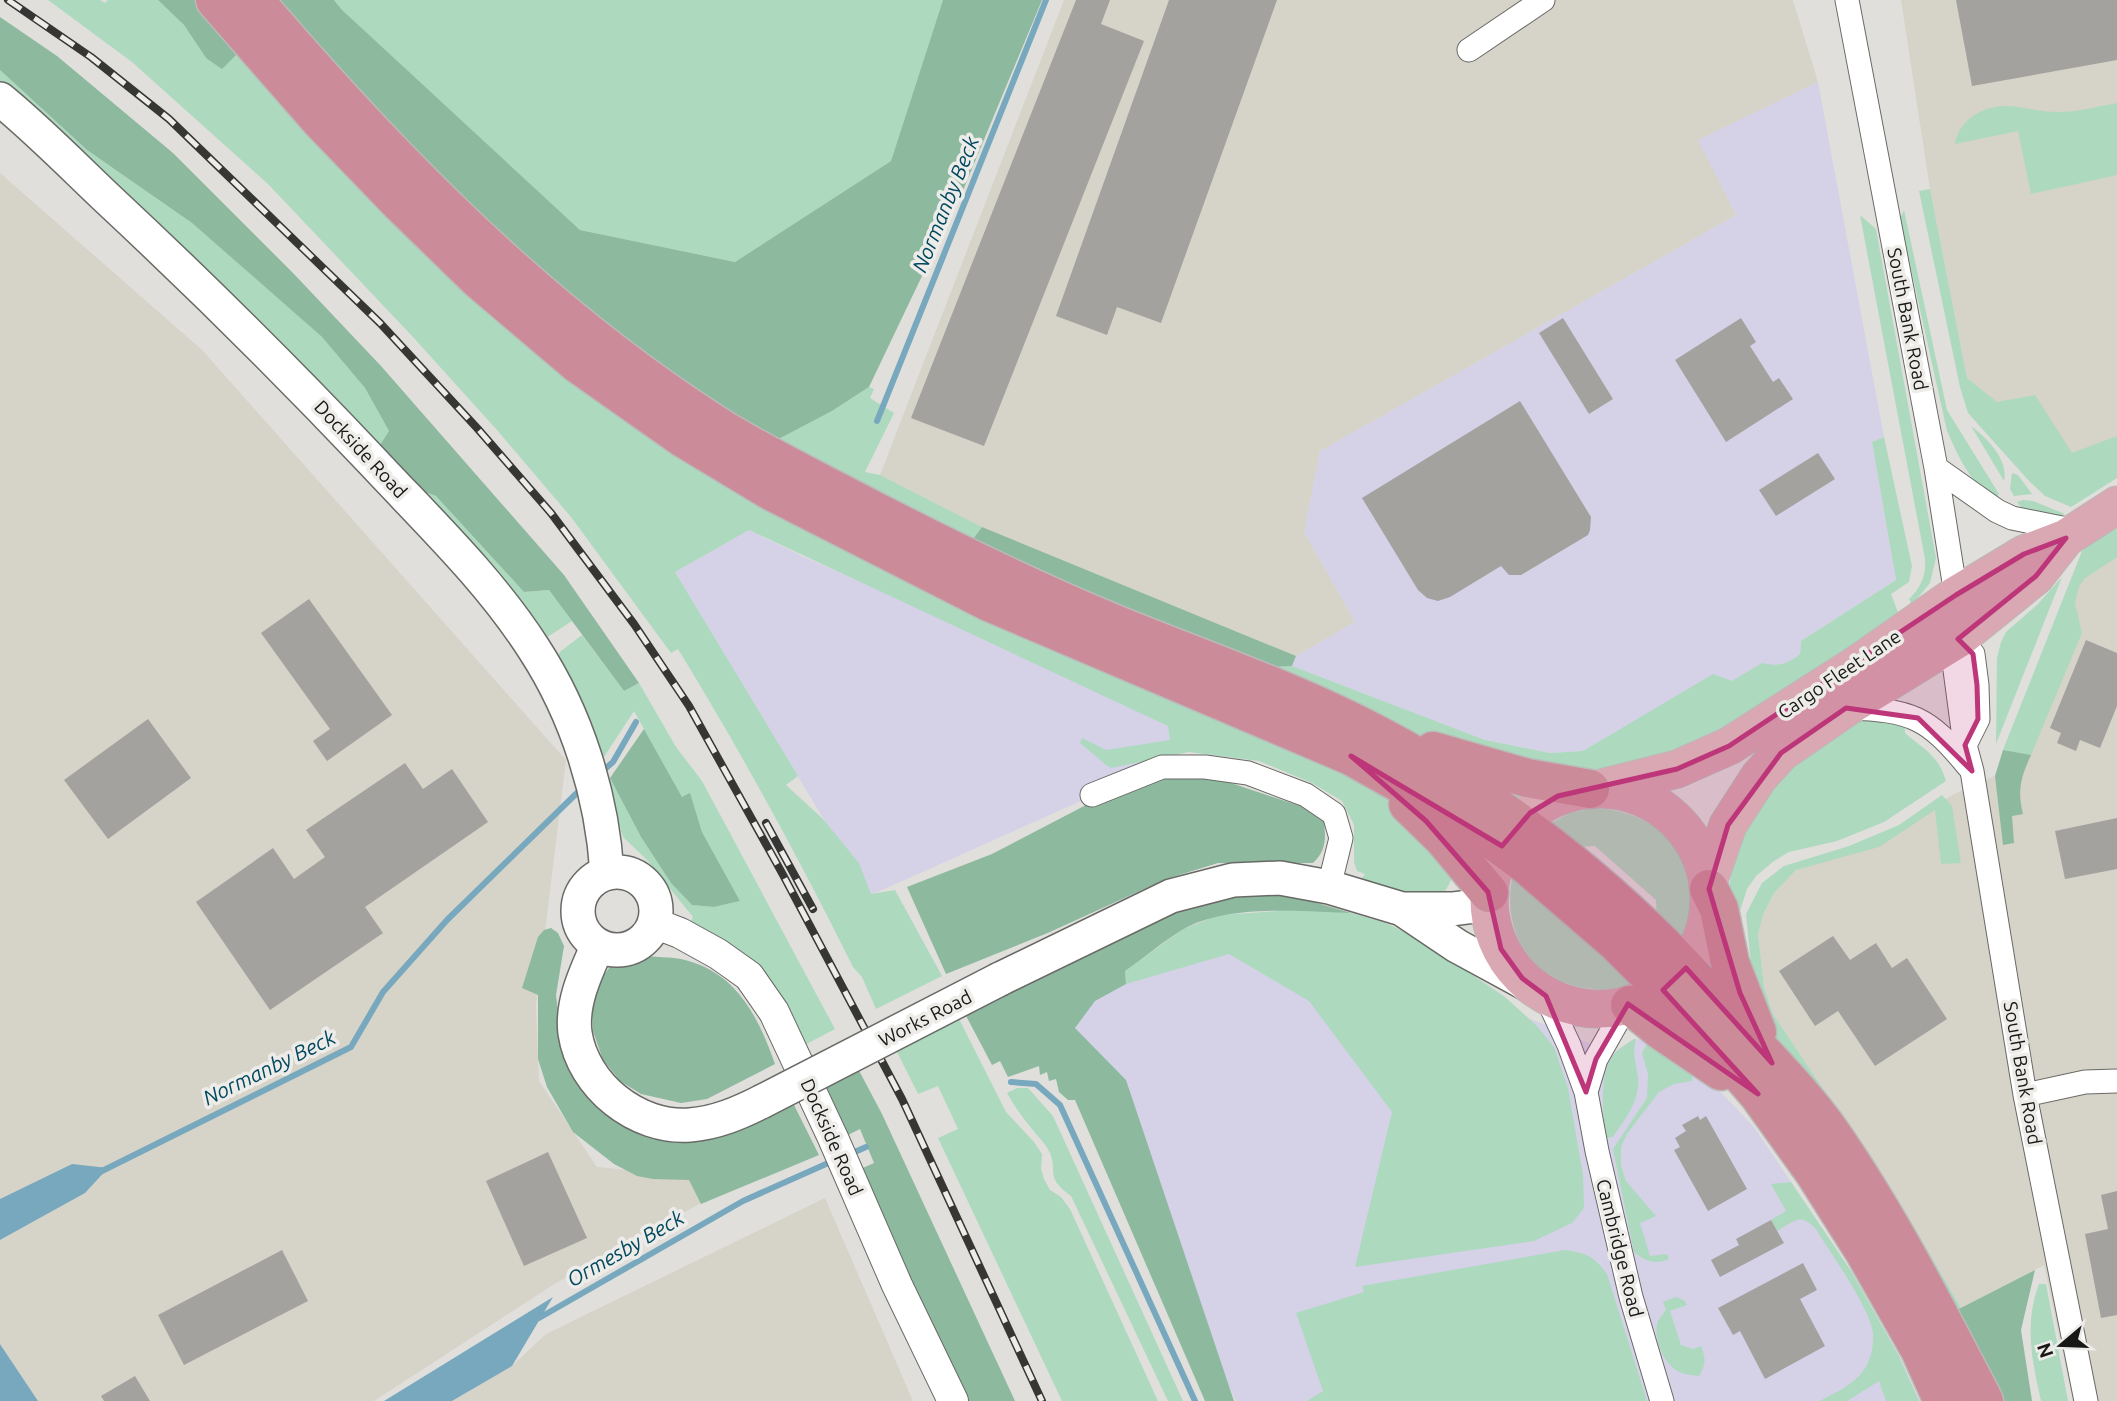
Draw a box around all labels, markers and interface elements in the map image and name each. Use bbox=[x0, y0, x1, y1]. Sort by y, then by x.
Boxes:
water label: Normanby Beck bbox=[907, 132, 983, 276]
street label: South Bank Road bbox=[1883, 246, 1933, 392]
street label: Dockside Road bbox=[310, 396, 412, 502]
street label: Cargo Fleet Lane bbox=[1773, 625, 1905, 723]
street label: Works Road bbox=[875, 985, 975, 1051]
street label: South Bank Road bbox=[2000, 1000, 2046, 1146]
water label: Normanby Beck bbox=[199, 1024, 339, 1110]
street label: Dockside Road bbox=[796, 1075, 868, 1199]
street label: Cambridge Road bbox=[1592, 1177, 1648, 1319]
water label: Ormesby Beck bbox=[562, 1205, 688, 1291]
north arrow bbox=[2026, 1310, 2096, 1380]
text: N bbox=[2032, 1340, 2058, 1361]

